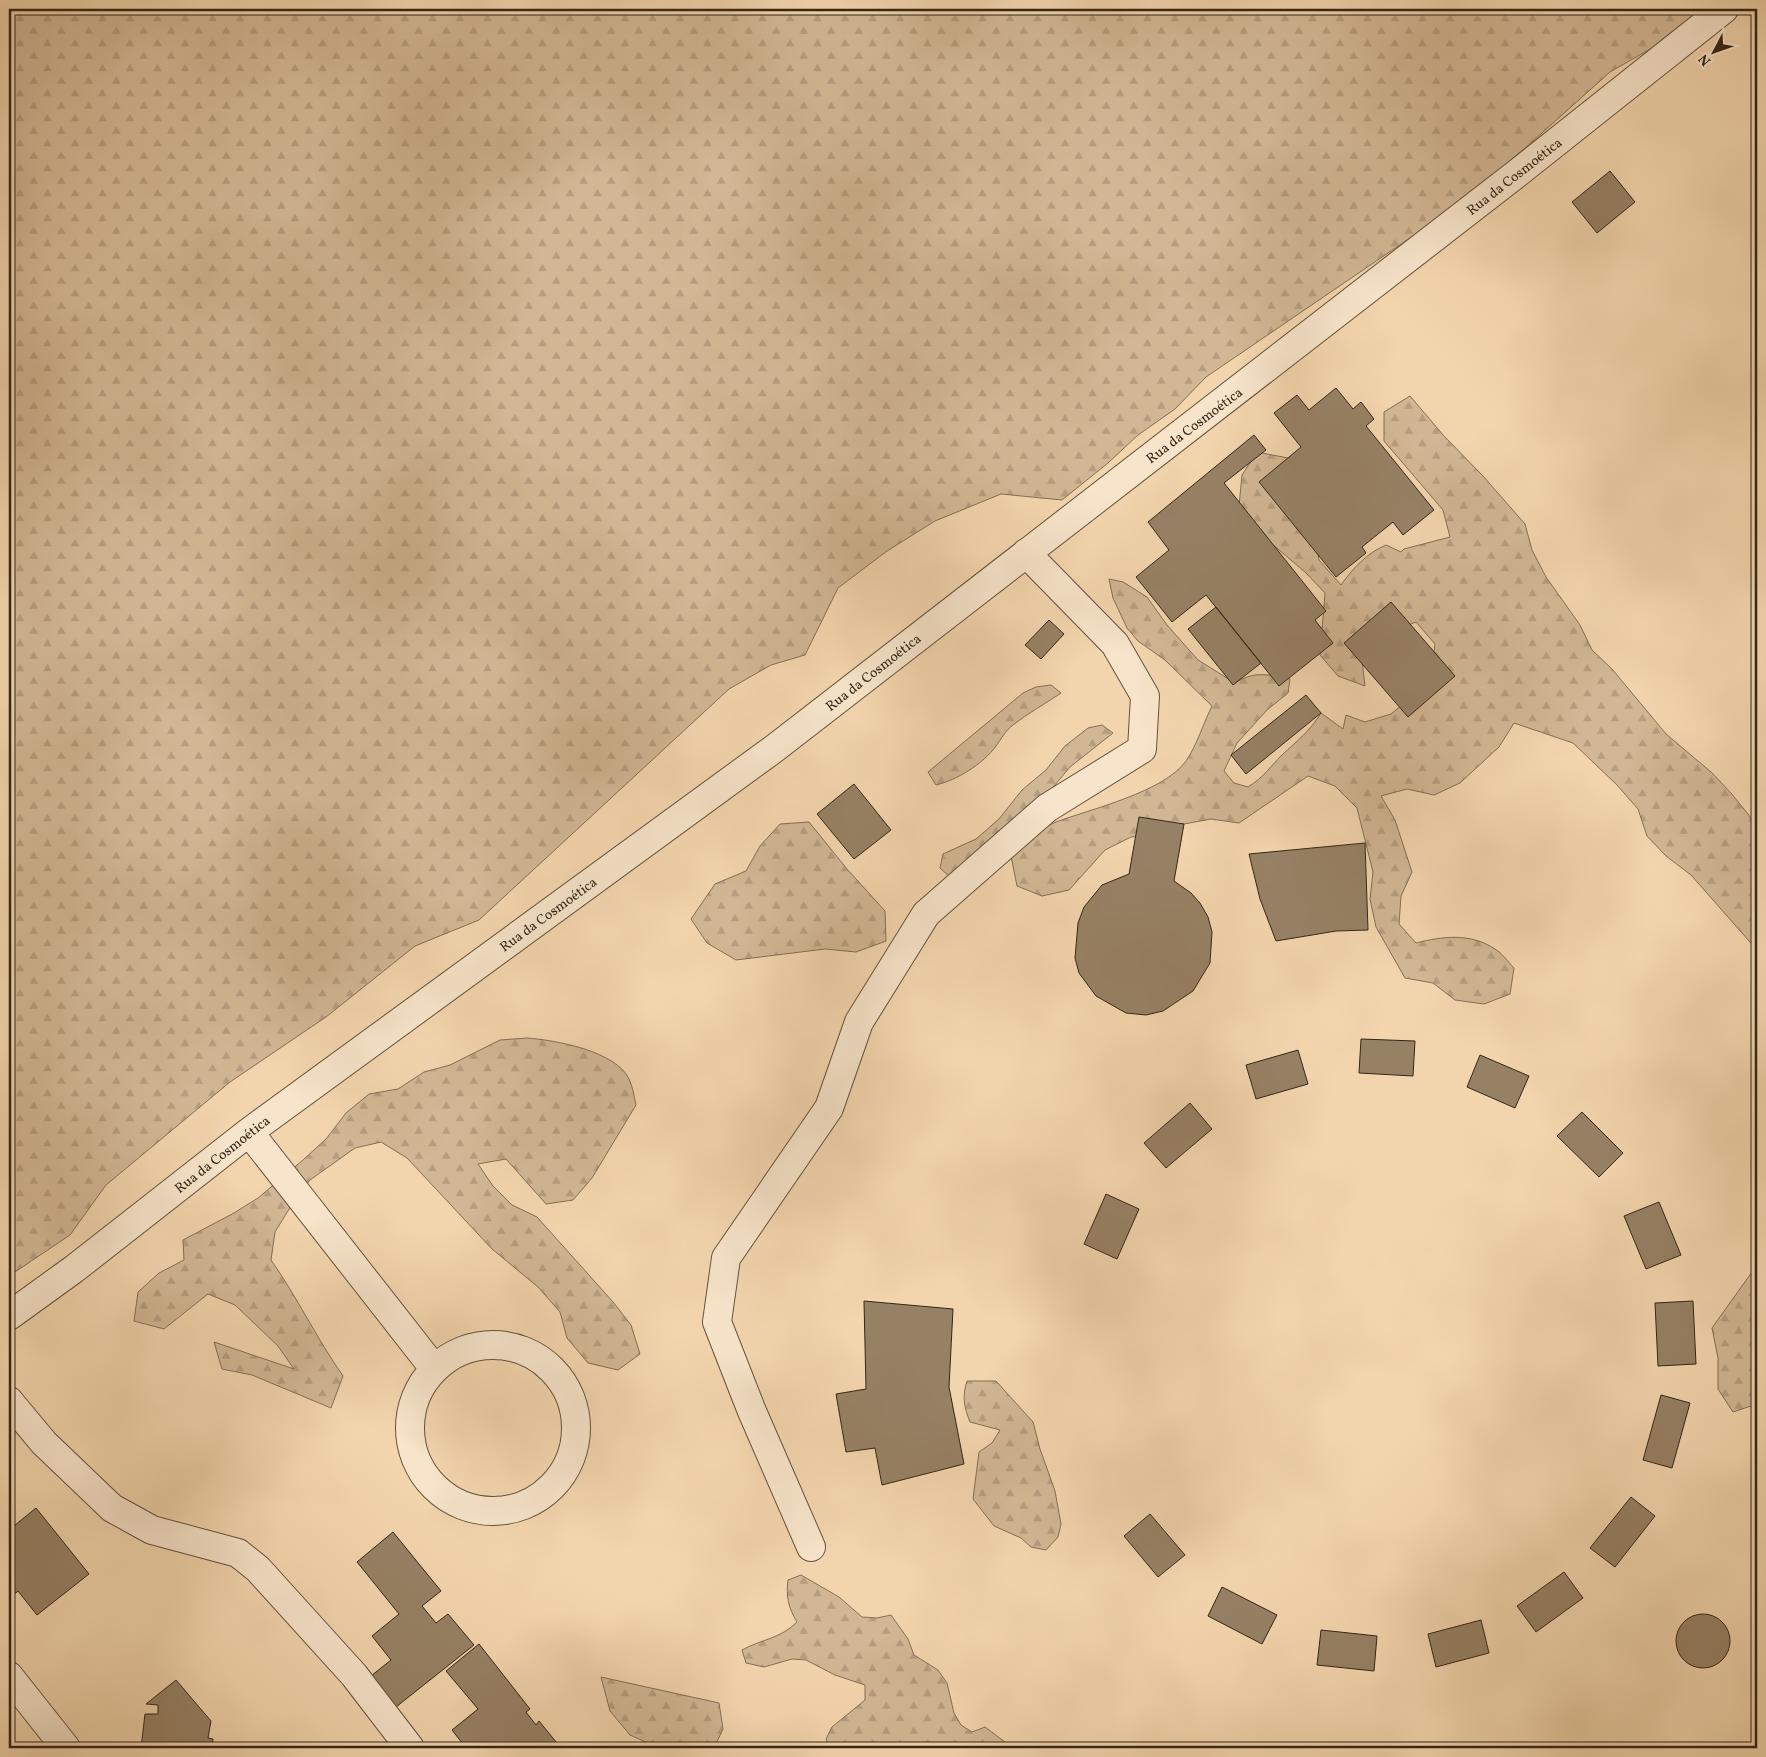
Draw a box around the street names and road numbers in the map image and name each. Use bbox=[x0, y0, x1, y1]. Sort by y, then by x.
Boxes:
street label: Rua da Cosmoética bbox=[1463, 134, 1567, 220]
street label: Rua da Cosmoética bbox=[1143, 384, 1247, 469]
street label: Rua da Cosmoética bbox=[822, 630, 926, 716]
street label: Rua da Cosmoética bbox=[496, 873, 602, 957]
street label: Rua da Cosmoética bbox=[171, 1112, 275, 1198]

